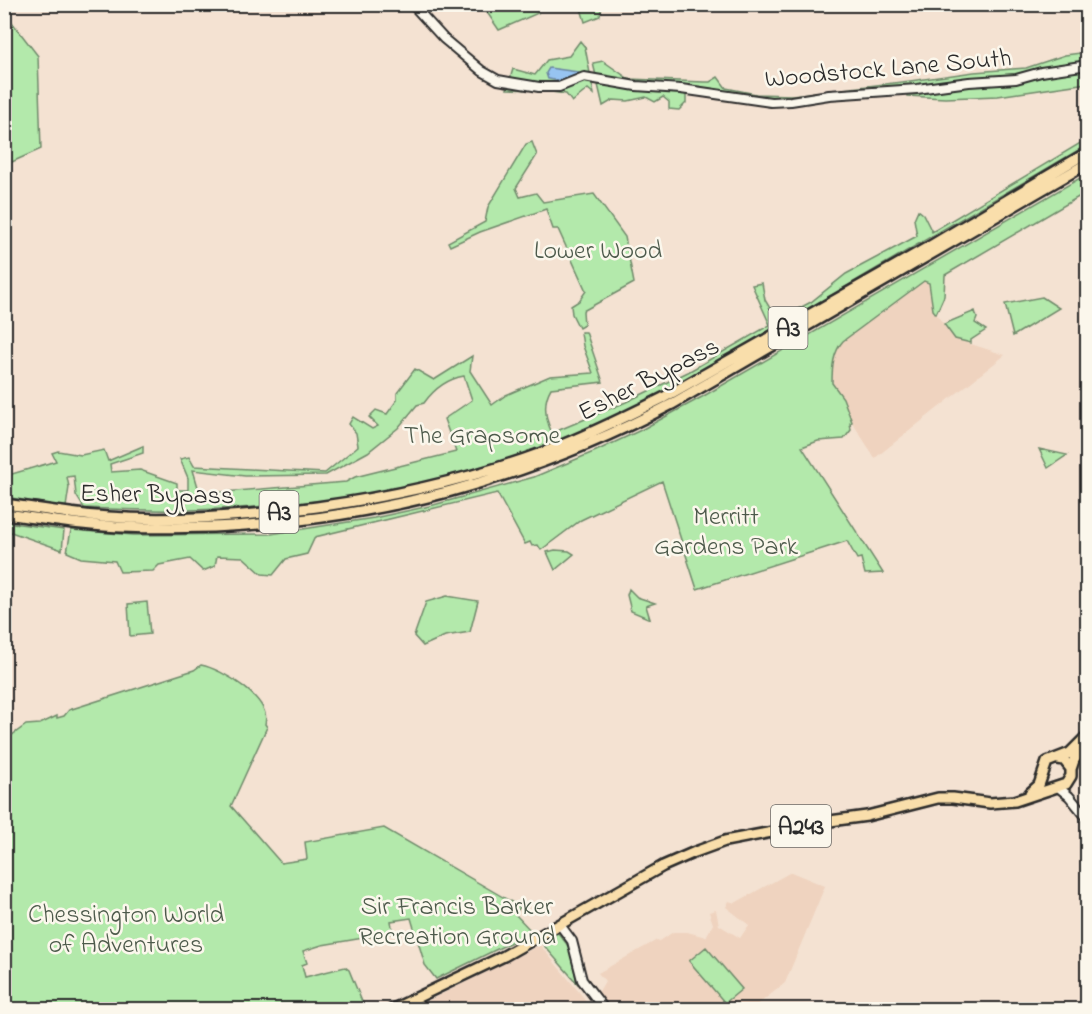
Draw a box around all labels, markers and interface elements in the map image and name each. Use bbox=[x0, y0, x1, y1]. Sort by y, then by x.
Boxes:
street label: Woodstock Lane South bbox=[763, 40, 1013, 100]
park label: Lower Wood bbox=[534, 233, 662, 271]
road number: A3 bbox=[768, 307, 808, 349]
street label: Esher Bypass bbox=[572, 329, 727, 433]
park label: The Grapsome bbox=[404, 418, 561, 456]
street label: Esher Bypass bbox=[80, 476, 234, 516]
road number: A3 bbox=[260, 491, 298, 533]
park label: Merritt Gardens Park bbox=[654, 499, 799, 567]
road number: A243 bbox=[771, 805, 831, 847]
park label: Sir Francis Barker Recreation Ground bbox=[358, 889, 556, 957]
park label: Chessington World of Adventures bbox=[28, 897, 224, 965]

